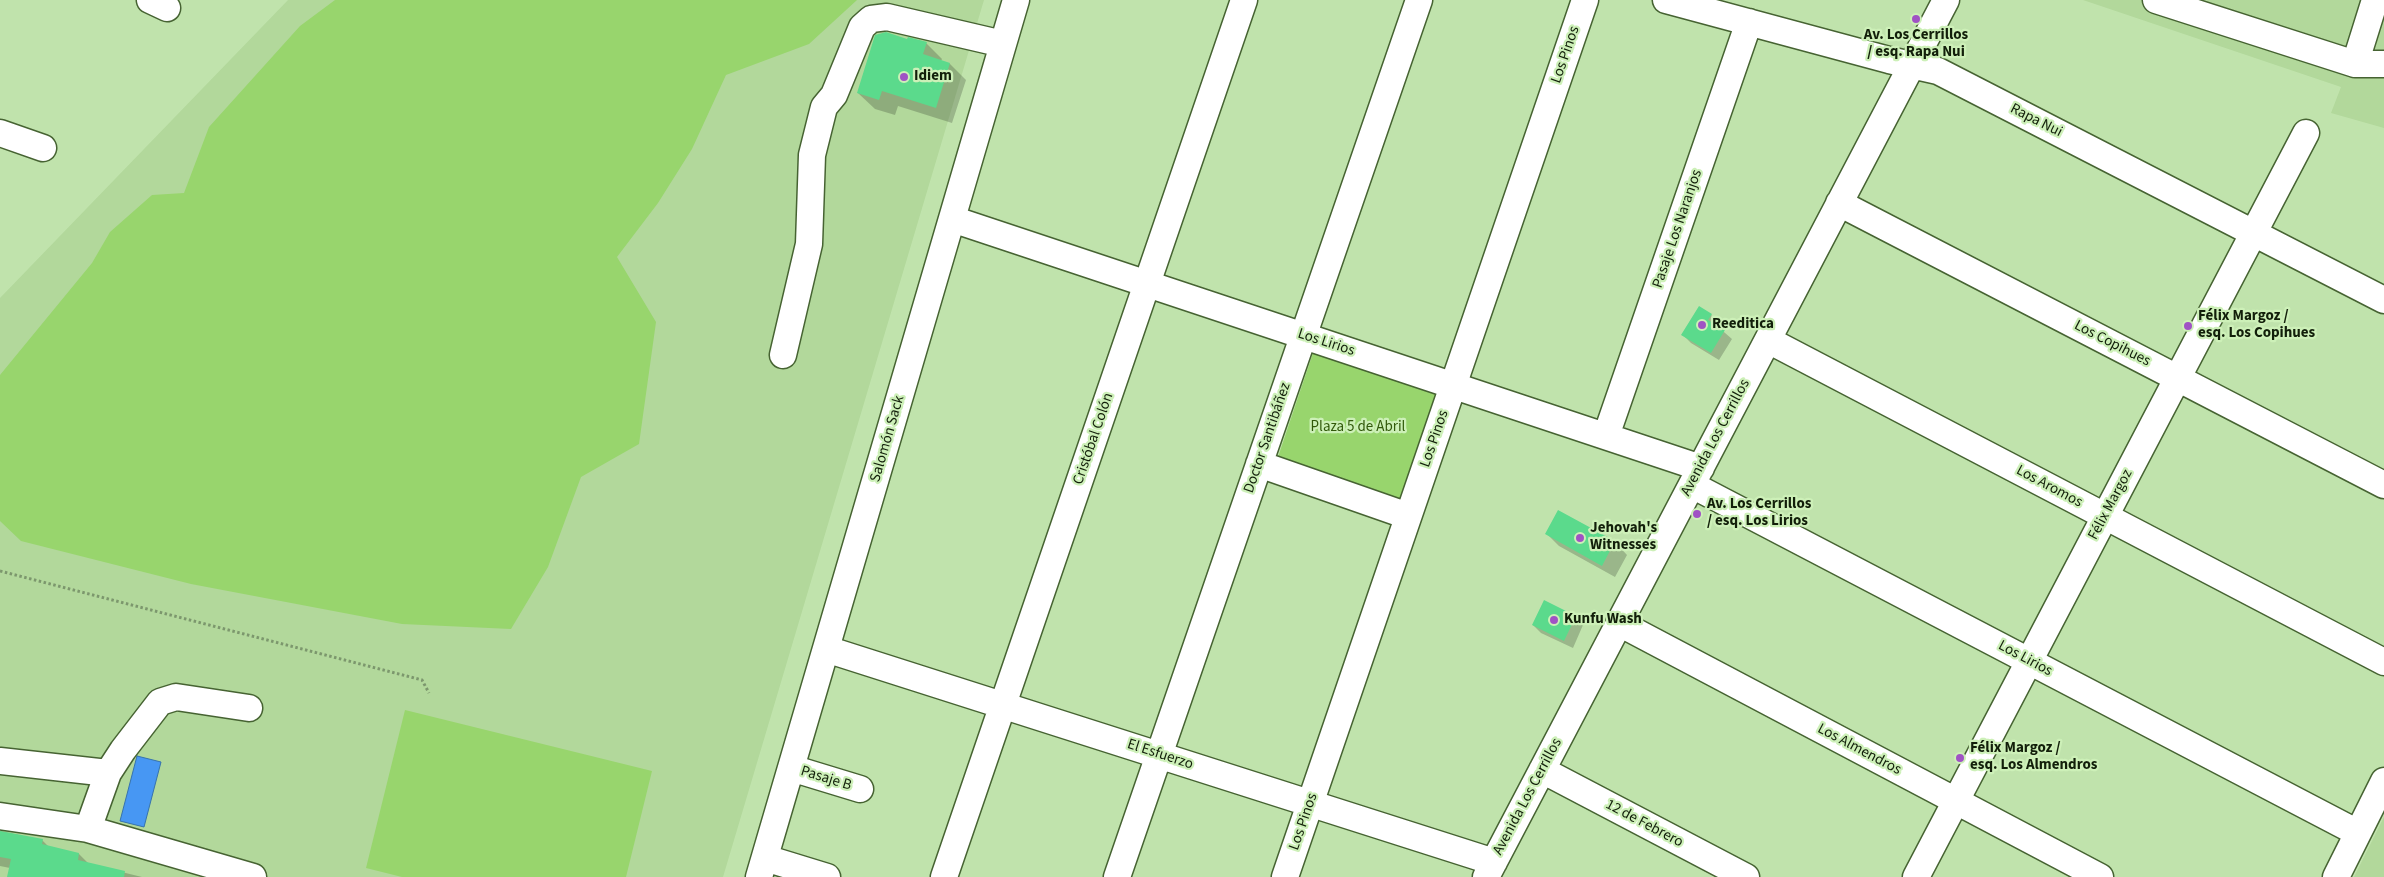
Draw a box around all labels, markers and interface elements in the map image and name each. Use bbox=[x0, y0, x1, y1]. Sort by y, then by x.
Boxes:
marker: Av. Los Cerrillos / esq. Rapa Nui bbox=[1910, 13, 1922, 25]
street label: Los Pinos bbox=[1548, 24, 1584, 86]
place label: Av. Los Cerrillos / esq. Rapa Nui bbox=[1864, 27, 1968, 62]
place label: Idiem bbox=[914, 68, 952, 86]
marker: Idiem bbox=[898, 71, 910, 83]
street label: Rapa Nui bbox=[2007, 100, 2065, 142]
street label: Pasaje Los Naranjos bbox=[1649, 168, 1707, 290]
place label: Félix Margoz / esq. Los Copihues bbox=[2198, 308, 2315, 343]
place label: Reeditica bbox=[1712, 316, 1774, 334]
street label: Los Copihues bbox=[2071, 317, 2153, 371]
marker: Reeditica bbox=[1696, 319, 1708, 331]
marker: Félix Margoz / esq. Los Copihues bbox=[2182, 320, 2194, 332]
street label: Los Lirios bbox=[1295, 325, 1357, 361]
street label: Avenida Los Cerrillos bbox=[1678, 376, 1754, 500]
street label: Doctor Santibáñez bbox=[1241, 380, 1295, 496]
street label: Cristóbal Colón bbox=[1070, 391, 1118, 487]
street label: Salomón Sack bbox=[867, 394, 909, 484]
street label: Los Pinos bbox=[1417, 408, 1453, 470]
park label: Plaza 5 de Abril bbox=[1311, 419, 1405, 437]
street label: Los Aromos bbox=[2013, 462, 2085, 512]
street label: Félix Margoz bbox=[2085, 467, 2137, 543]
place label: Av. Los Cerrillos / esq. Los Lirios bbox=[1707, 496, 1811, 531]
marker: Av. Los Cerrillos / esq. Los Lirios bbox=[1691, 508, 1703, 520]
place label: Jehovah's Witnesses bbox=[1590, 520, 1657, 555]
marker: Jehovah's Witnesses bbox=[1574, 532, 1586, 544]
place label: Kunfu Wash bbox=[1564, 611, 1642, 629]
marker: Kunfu Wash bbox=[1548, 614, 1560, 626]
street label: Los Lirios bbox=[1995, 637, 2055, 681]
street label: Los Almendros bbox=[1814, 720, 1904, 780]
street label: Avenida Los Cerrillos bbox=[1490, 735, 1566, 859]
street label: El Esfuerzo bbox=[1125, 736, 1195, 774]
place label: Félix Margoz / esq. Los Almendros bbox=[1970, 740, 2097, 775]
marker: Félix Margoz / esq. Los Almendros bbox=[1954, 752, 1966, 764]
street label: Pasaje B bbox=[798, 763, 854, 795]
street label: Los Pinos bbox=[1286, 791, 1322, 853]
street label: 12 de Febrero bbox=[1602, 796, 1686, 852]

